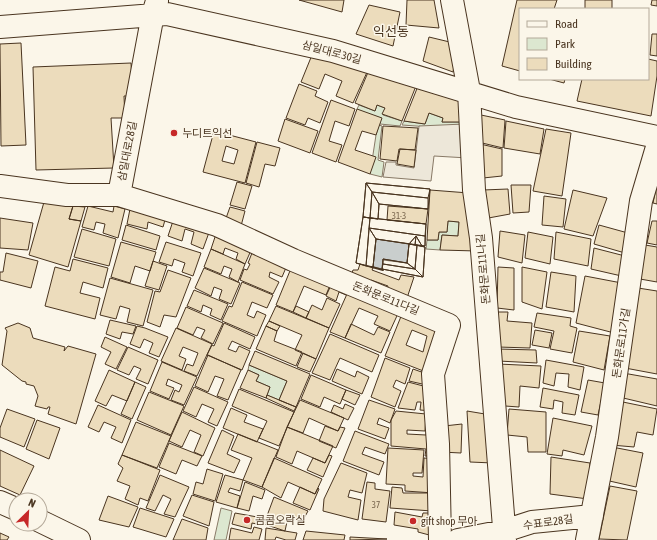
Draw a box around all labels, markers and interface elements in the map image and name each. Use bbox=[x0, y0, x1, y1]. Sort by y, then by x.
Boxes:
legend bbox=[519, 8, 649, 80]
text: Road bbox=[555, 17, 578, 31]
district label: 익선동 bbox=[373, 24, 409, 39]
text: Park bbox=[555, 37, 576, 51]
street label: 삼일대로30길 bbox=[301, 38, 363, 66]
text: Building bbox=[555, 57, 593, 71]
street label: 삼일대로28길 bbox=[115, 120, 139, 182]
place label: 누디트익선 bbox=[182, 127, 233, 139]
marker: 누디트익선 bbox=[169, 128, 179, 138]
house number: 31-3 bbox=[392, 211, 406, 221]
street label: 돈화문로11나길 bbox=[474, 233, 492, 305]
street label: 돈화문로11다길 bbox=[351, 279, 421, 317]
street label: 돈화문로11가길 bbox=[610, 307, 632, 379]
north arrow bbox=[8, 492, 48, 532]
text: N bbox=[27, 496, 37, 510]
house number: 37 bbox=[372, 500, 380, 510]
street label: 수표로28길 bbox=[522, 513, 574, 531]
place label: 콤콤오락실 bbox=[255, 514, 306, 526]
marker: 콤콤오락실 bbox=[242, 515, 252, 525]
place label: gift shop 무아 bbox=[421, 515, 477, 527]
marker: gift shop 무아 bbox=[408, 516, 418, 526]

